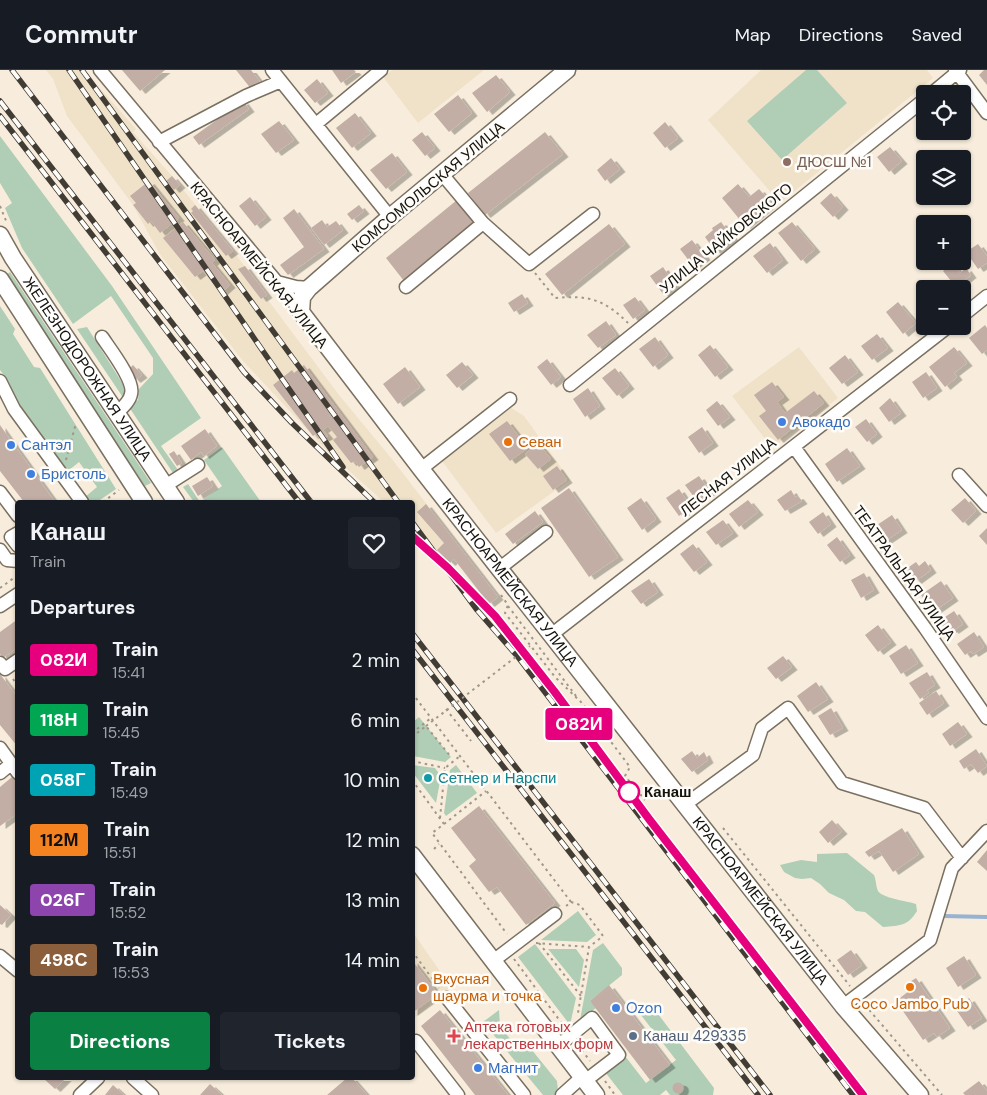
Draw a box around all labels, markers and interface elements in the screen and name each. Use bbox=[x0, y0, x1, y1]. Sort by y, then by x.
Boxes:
text: Commutr bbox=[25, 19, 138, 50]
text: Map bbox=[735, 23, 771, 47]
text: Directions bbox=[799, 23, 884, 47]
text: Saved bbox=[912, 23, 962, 47]
map controls bbox=[916, 85, 971, 335]
button: locate bbox=[916, 85, 971, 140]
street label: КОМСОМОЛЬСКАЯ УЛИЦА bbox=[347, 117, 509, 257]
button: layers bbox=[916, 150, 971, 205]
place label: ДЮСШ №1 bbox=[797, 152, 872, 172]
marker: ДЮСШ №1 bbox=[781, 156, 793, 168]
street label: КРАСНОАРМЕЙСКАЯ УЛИЦА bbox=[186, 178, 332, 352]
street label: УЛИЦА ЧАЙКОВСКОГО bbox=[655, 178, 797, 298]
button: + bbox=[916, 215, 971, 270]
street label: ЖЕЛЕЗНОДОРОЖНАЯ УЛИЦА bbox=[18, 273, 156, 465]
button: − bbox=[916, 280, 971, 335]
place label: Авокадо bbox=[792, 412, 850, 432]
marker: Авокадо bbox=[776, 416, 788, 428]
place label: Севан bbox=[518, 432, 562, 452]
street label: ЛЕСНАЯ УЛИЦА bbox=[676, 433, 780, 521]
place label: Сантэл bbox=[21, 435, 72, 455]
marker: Севан bbox=[502, 436, 514, 448]
marker: Сантэл bbox=[5, 439, 17, 451]
place label: Бристоль bbox=[41, 464, 107, 484]
marker: Бристоль bbox=[25, 468, 37, 480]
street label: КРАСНОАРМЕЙСКАЯ УЛИЦА bbox=[438, 494, 582, 671]
street label: ТЕАТРАЛЬНАЯ УЛИЦА bbox=[848, 501, 960, 645]
text: Канаш bbox=[30, 516, 106, 547]
button: heart bbox=[348, 517, 400, 569]
text: Train bbox=[30, 551, 66, 572]
text: Departures bbox=[30, 595, 135, 620]
text: Train bbox=[112, 637, 159, 662]
text: 082И bbox=[40, 648, 87, 672]
text: 2 min bbox=[352, 648, 400, 673]
text: 15:41 bbox=[112, 662, 145, 683]
text: Train bbox=[103, 697, 149, 722]
text: 118Н bbox=[40, 708, 78, 732]
text: 6 min bbox=[351, 708, 400, 733]
line badge: 082И bbox=[544, 708, 614, 740]
text: 082И bbox=[555, 712, 603, 736]
text: 15:45 bbox=[103, 722, 140, 743]
text: Train bbox=[110, 757, 157, 782]
text: 058Г bbox=[40, 768, 85, 792]
text: 10 min bbox=[344, 768, 400, 793]
place label: Сетнер и Нарспи bbox=[438, 768, 556, 788]
marker: Сетнер и Нарспи bbox=[422, 772, 434, 784]
marker: Канаш bbox=[618, 781, 640, 803]
text: 15:49 bbox=[110, 782, 148, 803]
place label: Канаш bbox=[644, 782, 692, 802]
street label: КРАСНОАРМЕЙСКАЯ УЛИЦА bbox=[688, 812, 833, 989]
text: Train bbox=[103, 817, 150, 842]
text: 112М bbox=[40, 828, 78, 852]
text: 12 min bbox=[346, 828, 400, 853]
text: 15:51 bbox=[103, 842, 136, 863]
text: Train bbox=[110, 877, 156, 902]
text: 026Г bbox=[40, 888, 85, 912]
text: 13 min bbox=[345, 888, 400, 913]
text: 15:52 bbox=[110, 902, 146, 923]
text: Train bbox=[112, 937, 159, 962]
text: 498С bbox=[40, 948, 87, 972]
text: 14 min bbox=[345, 948, 400, 973]
text: 15:53 bbox=[112, 962, 150, 983]
place label: Вкусная шаурма и точка bbox=[433, 969, 542, 1006]
marker: Coco Jambo Pub bbox=[904, 981, 916, 993]
marker: Вкусная шаурма и точка bbox=[417, 982, 429, 994]
place label: Coco Jambo Pub bbox=[850, 994, 970, 1014]
place label: Ozon bbox=[626, 998, 662, 1018]
marker: Ozon bbox=[610, 1002, 622, 1014]
button: Directions bbox=[30, 1012, 210, 1070]
button: Tickets bbox=[220, 1012, 400, 1070]
place label: Аптека готовых лекарственных форм bbox=[464, 1017, 613, 1054]
place label: Канаш 429335 bbox=[643, 1026, 746, 1046]
marker: Аптека готовых лекарственных форм bbox=[448, 1030, 460, 1042]
marker: Канаш 429335 bbox=[627, 1030, 639, 1042]
place label: Магнит bbox=[488, 1058, 538, 1078]
marker: Магнит bbox=[472, 1062, 484, 1074]

